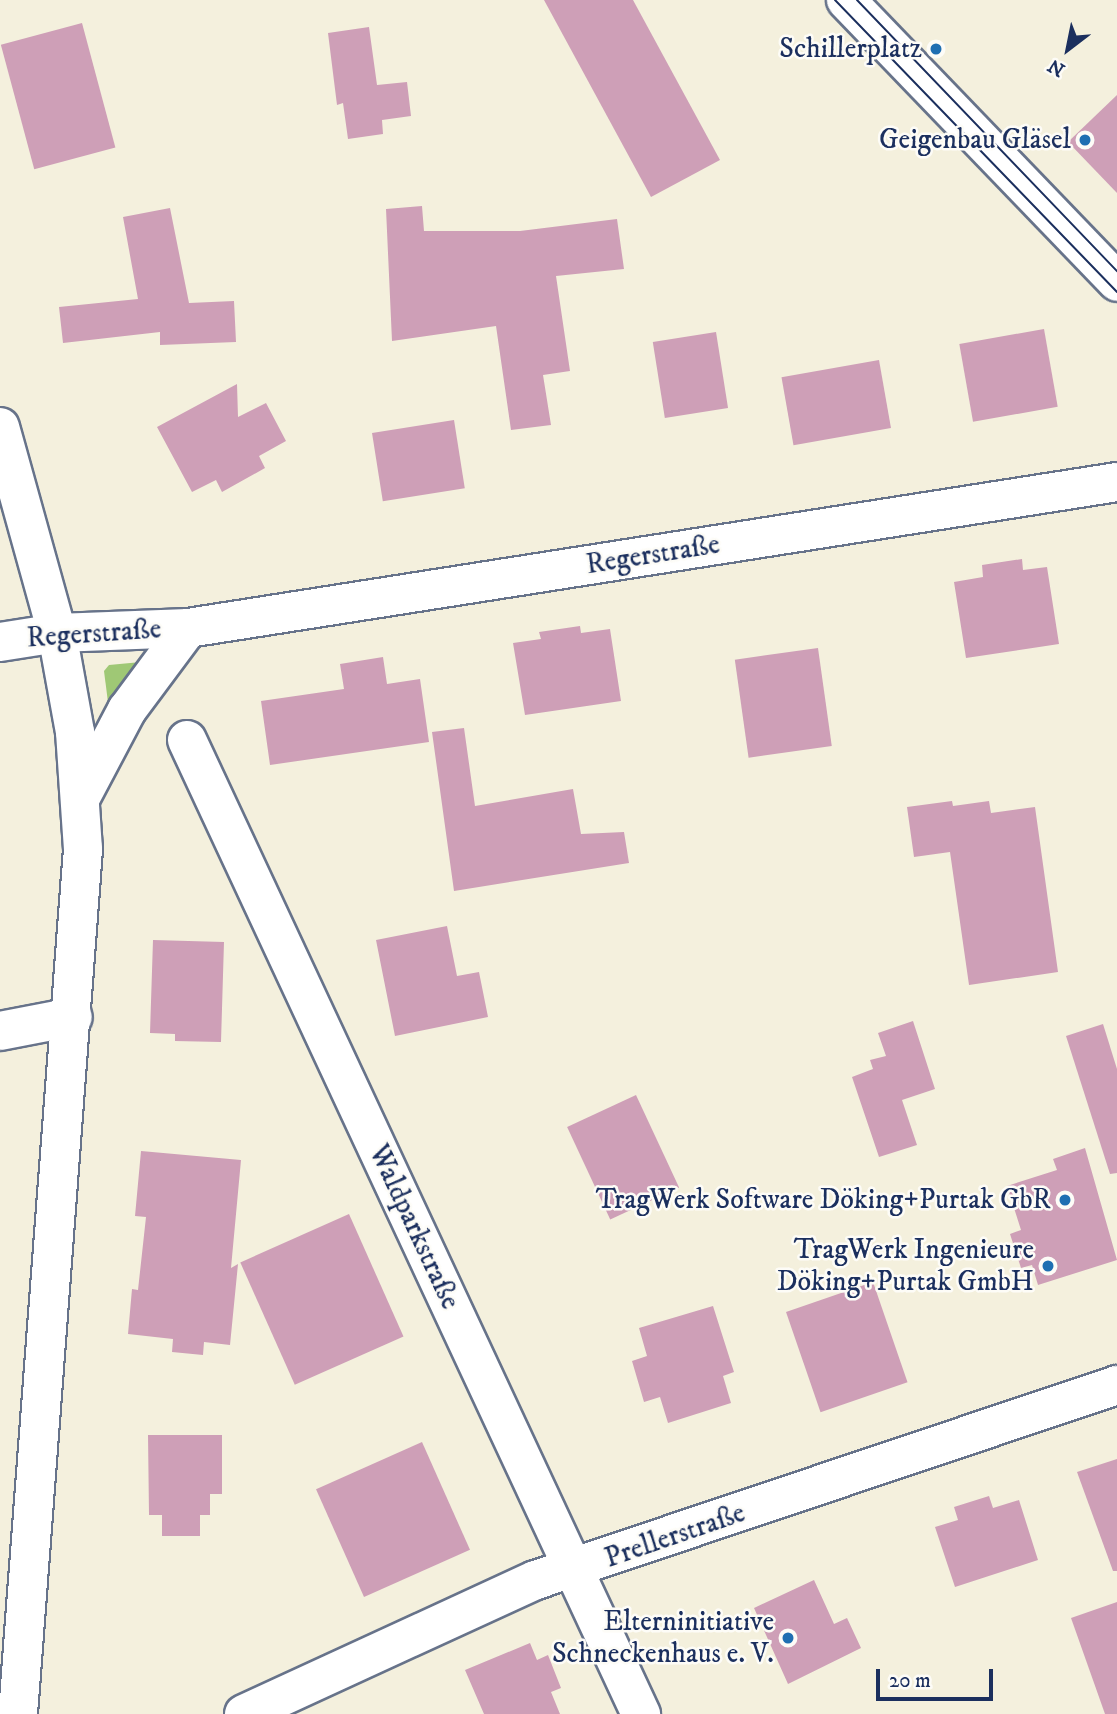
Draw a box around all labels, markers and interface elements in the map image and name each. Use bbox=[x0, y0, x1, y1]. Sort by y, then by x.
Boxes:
north arrow bbox=[1033, 14, 1103, 84]
place label: Schillerplatz bbox=[779, 32, 922, 66]
marker: Schillerplatz bbox=[928, 41, 944, 57]
text: N bbox=[1044, 53, 1069, 81]
place label: Geigenbau Gläsel bbox=[879, 123, 1071, 157]
marker: Geigenbau Gläsel bbox=[1077, 132, 1093, 148]
street label: Regerstraße bbox=[584, 528, 722, 582]
street label: Regerstraße bbox=[26, 613, 162, 655]
street label: Waldparkstraße bbox=[361, 1139, 467, 1315]
place label: TragWerk Software Döking+Purtak GbR bbox=[596, 1183, 1051, 1217]
marker: TragWerk Software Döking+Purtak GbR bbox=[1057, 1192, 1073, 1208]
place label: TragWerk Ingenieure Döking+Purtak GmbH bbox=[777, 1233, 1034, 1299]
marker: TragWerk Ingenieure Döking+Purtak GmbH bbox=[1040, 1258, 1056, 1274]
street label: Prellerstraße bbox=[600, 1496, 750, 1576]
place label: Elterninitiative Schneckenhaus e. V. bbox=[552, 1605, 774, 1671]
marker: Elterninitiative Schneckenhaus e. V. bbox=[780, 1630, 796, 1646]
scale bar bbox=[879, 1654, 996, 1698]
text: 20 m bbox=[889, 1668, 931, 1694]

